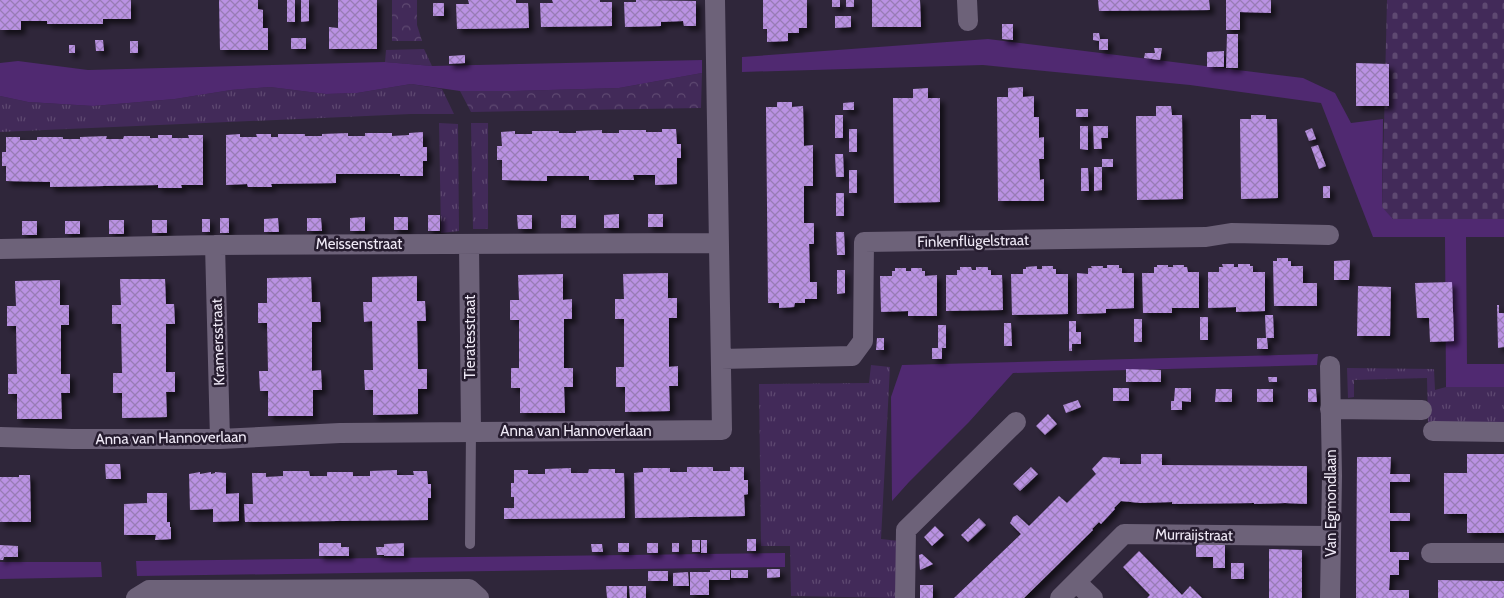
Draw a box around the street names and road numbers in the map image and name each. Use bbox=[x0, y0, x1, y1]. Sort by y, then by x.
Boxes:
street label: Finkenflügelstraat bbox=[917, 231, 1029, 251]
street label: Meissenstraat bbox=[316, 235, 402, 253]
street label: Tieratesstraat bbox=[461, 295, 479, 379]
street label: Kramersstraat bbox=[207, 298, 229, 386]
street label: Anna van Hannoverlaan bbox=[500, 422, 652, 440]
street label: Anna van Hannoverlaan bbox=[95, 428, 247, 448]
street label: Van Egmondlaan bbox=[1322, 449, 1340, 557]
street label: Murraijstraat bbox=[1155, 525, 1233, 545]

